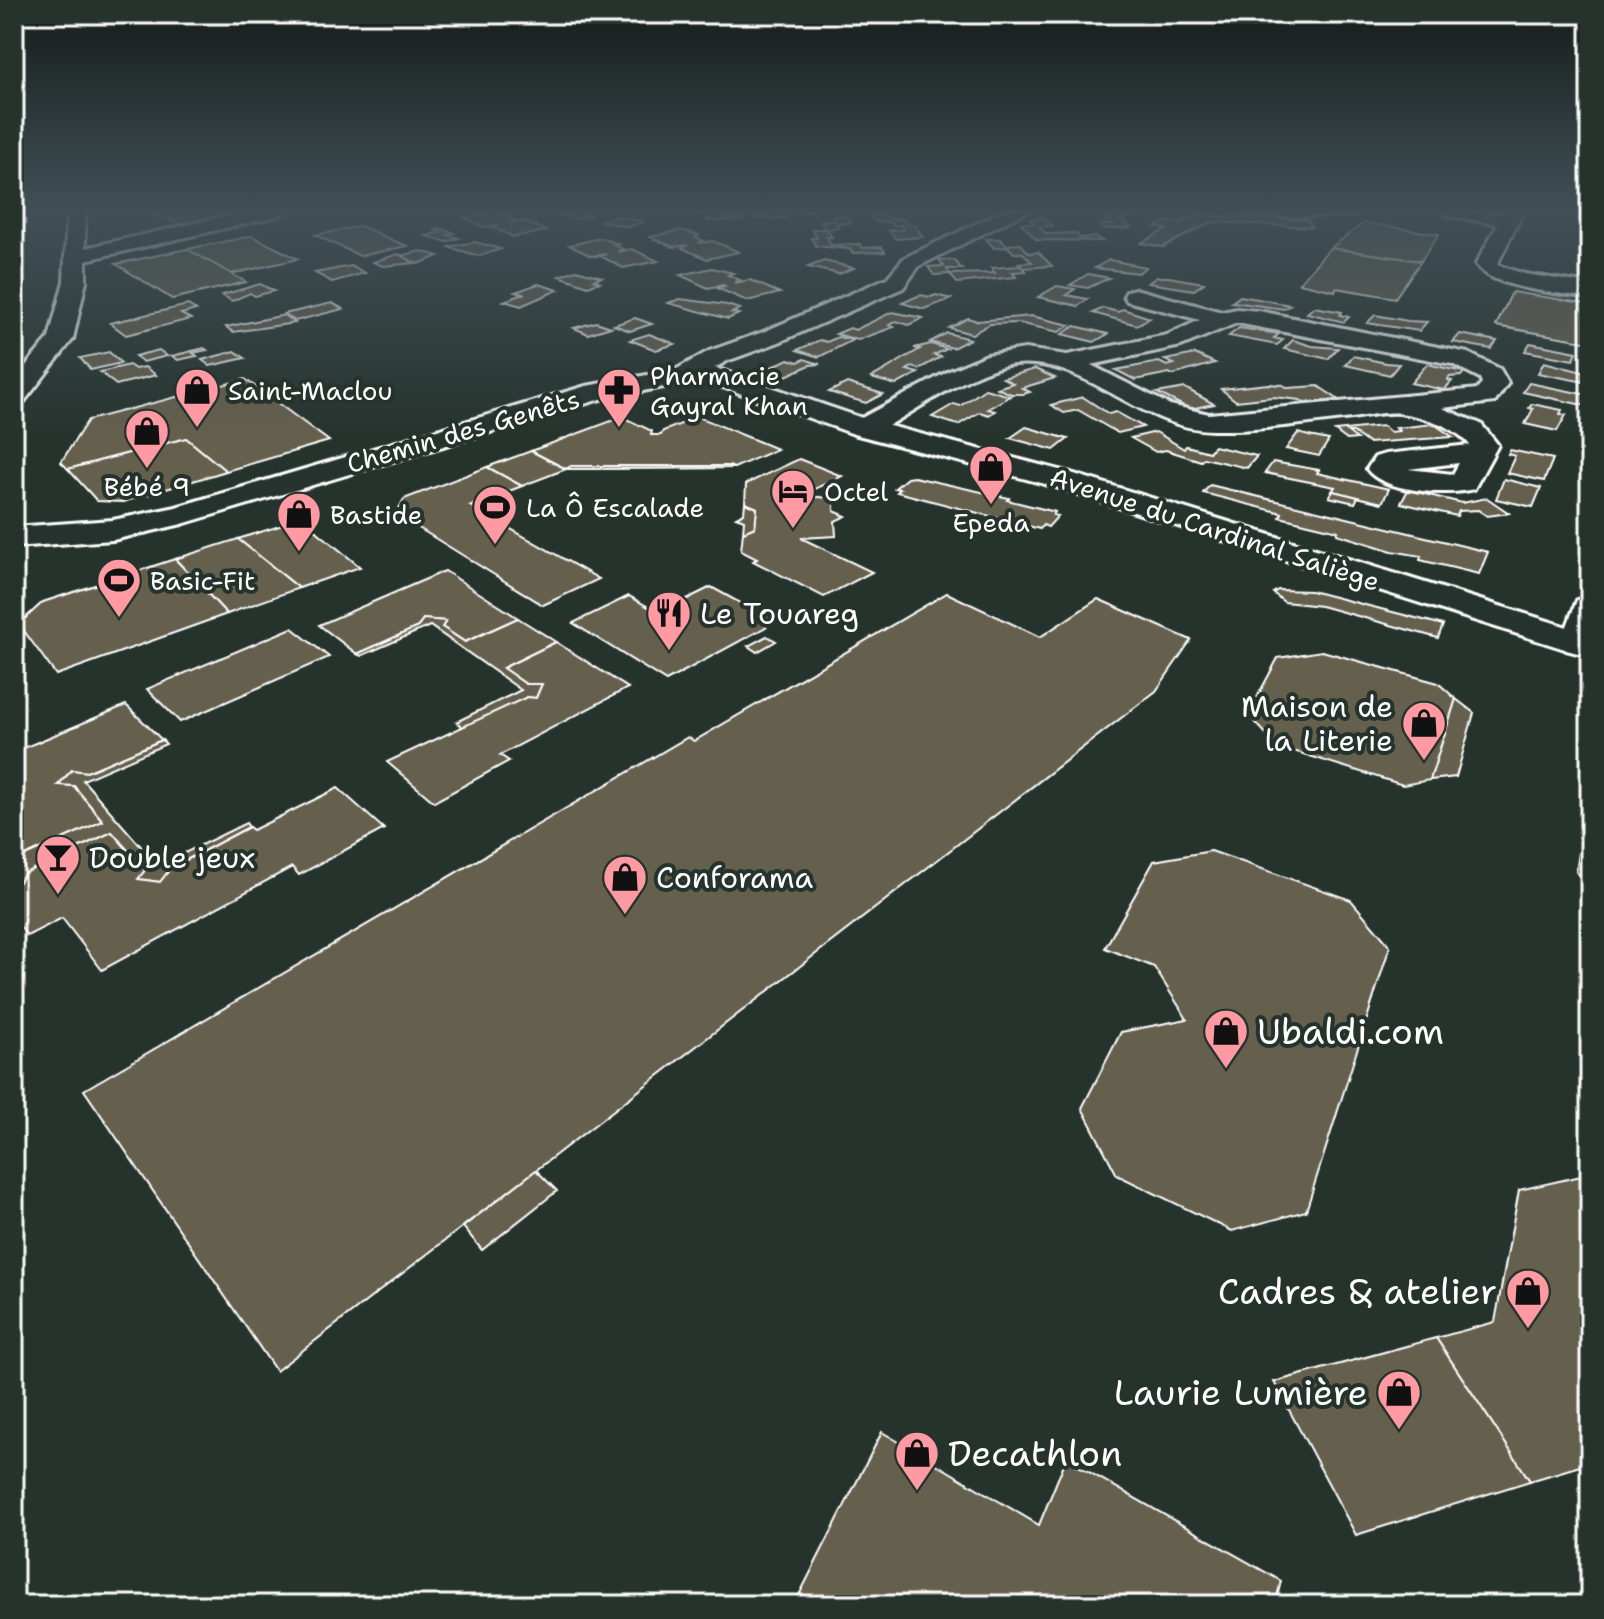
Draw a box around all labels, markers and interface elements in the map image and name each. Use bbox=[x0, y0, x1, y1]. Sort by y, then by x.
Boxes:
place label: Pharmacie Gayral Khan bbox=[650, 358, 808, 423]
shop icon: Saint-Maclou bbox=[173, 366, 221, 429]
pharmacy icon: Pharmacie Gayral Khan bbox=[595, 366, 643, 429]
place label: Saint-Maclou bbox=[228, 373, 392, 408]
street label: Chemin des Genêts bbox=[342, 381, 584, 481]
shop icon: Bébé 9 bbox=[123, 407, 171, 470]
shop icon: Epeda bbox=[967, 443, 1015, 506]
street label: Avenue du Cardinal Saliège bbox=[1046, 459, 1384, 599]
hotel icon: Octel bbox=[769, 467, 817, 530]
place label: Bébé 9 bbox=[104, 469, 190, 504]
place label: Octel bbox=[824, 474, 888, 509]
sports icon: La Ô Escalade bbox=[471, 483, 519, 546]
shop icon: Bastide bbox=[275, 490, 323, 553]
place label: La Ô Escalade bbox=[526, 490, 704, 525]
place label: Bastide bbox=[330, 497, 422, 532]
place label: Epeda bbox=[952, 505, 1030, 540]
sports icon: Basic-Fit bbox=[95, 556, 143, 619]
place label: Basic-Fit bbox=[150, 563, 255, 598]
restaurant icon: Le Touareg bbox=[645, 589, 693, 652]
place label: Le Touareg bbox=[700, 593, 859, 634]
place label: Maison de la Literie bbox=[1241, 686, 1393, 761]
shop icon: Maison de la Literie bbox=[1400, 699, 1448, 762]
bar icon: Double jeux bbox=[34, 833, 82, 896]
place label: Double jeux bbox=[89, 837, 255, 878]
shop icon: Conforama bbox=[601, 853, 649, 916]
place label: Conforama bbox=[656, 857, 813, 898]
shop icon: Ubaldi.com bbox=[1202, 1007, 1250, 1070]
place label: Ubaldi.com bbox=[1257, 1007, 1444, 1056]
place label: Cadres & atelier bbox=[1218, 1267, 1497, 1316]
shop icon: Cadres & atelier bbox=[1504, 1267, 1552, 1330]
place label: Laurie Lumière bbox=[1114, 1368, 1368, 1417]
shop icon: Laurie Lumière bbox=[1375, 1368, 1423, 1431]
shop icon: Decathlon bbox=[893, 1429, 941, 1492]
place label: Decathlon bbox=[948, 1429, 1122, 1478]

